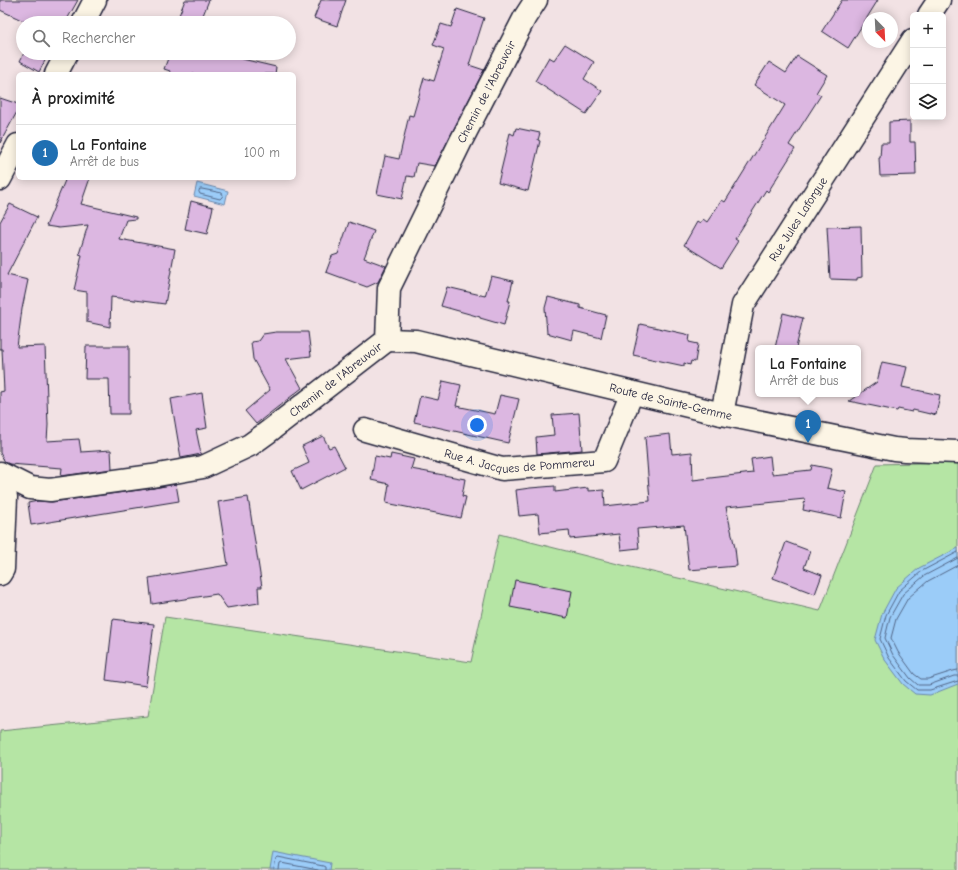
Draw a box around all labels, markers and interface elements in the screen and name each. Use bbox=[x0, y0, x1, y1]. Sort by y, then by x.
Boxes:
north arrow bbox=[862, 12, 898, 48]
map controls bbox=[910, 12, 946, 120]
button: + bbox=[910, 12, 946, 48]
search box bbox=[16, 16, 296, 60]
icon: search bbox=[30, 27, 52, 49]
text: Rechercher bbox=[62, 29, 135, 47]
street label: Chemin de l'Abreuvoir bbox=[454, 38, 519, 145]
button: − bbox=[910, 48, 946, 84]
button: layers bbox=[910, 84, 946, 120]
text: À proximité bbox=[32, 89, 115, 108]
text: La Fontaine bbox=[70, 136, 147, 154]
text: 1 bbox=[42, 145, 48, 160]
text: 100 m bbox=[244, 145, 280, 160]
text: Arrêt de bus bbox=[70, 154, 139, 169]
street label: Rue Jules Laforgue bbox=[766, 175, 830, 264]
street label: Chemin de l'Abreuvoir bbox=[287, 339, 385, 420]
popup bbox=[755, 345, 861, 397]
text: La Fontaine bbox=[770, 355, 846, 373]
text: Arrêt de bus bbox=[770, 373, 839, 388]
street label: Route de Sainte-Gemme bbox=[608, 380, 733, 423]
pin: 1 bbox=[795, 410, 821, 443]
your location bbox=[467, 415, 487, 435]
street label: Rue A. Jacques de Pommereu bbox=[443, 446, 595, 476]

